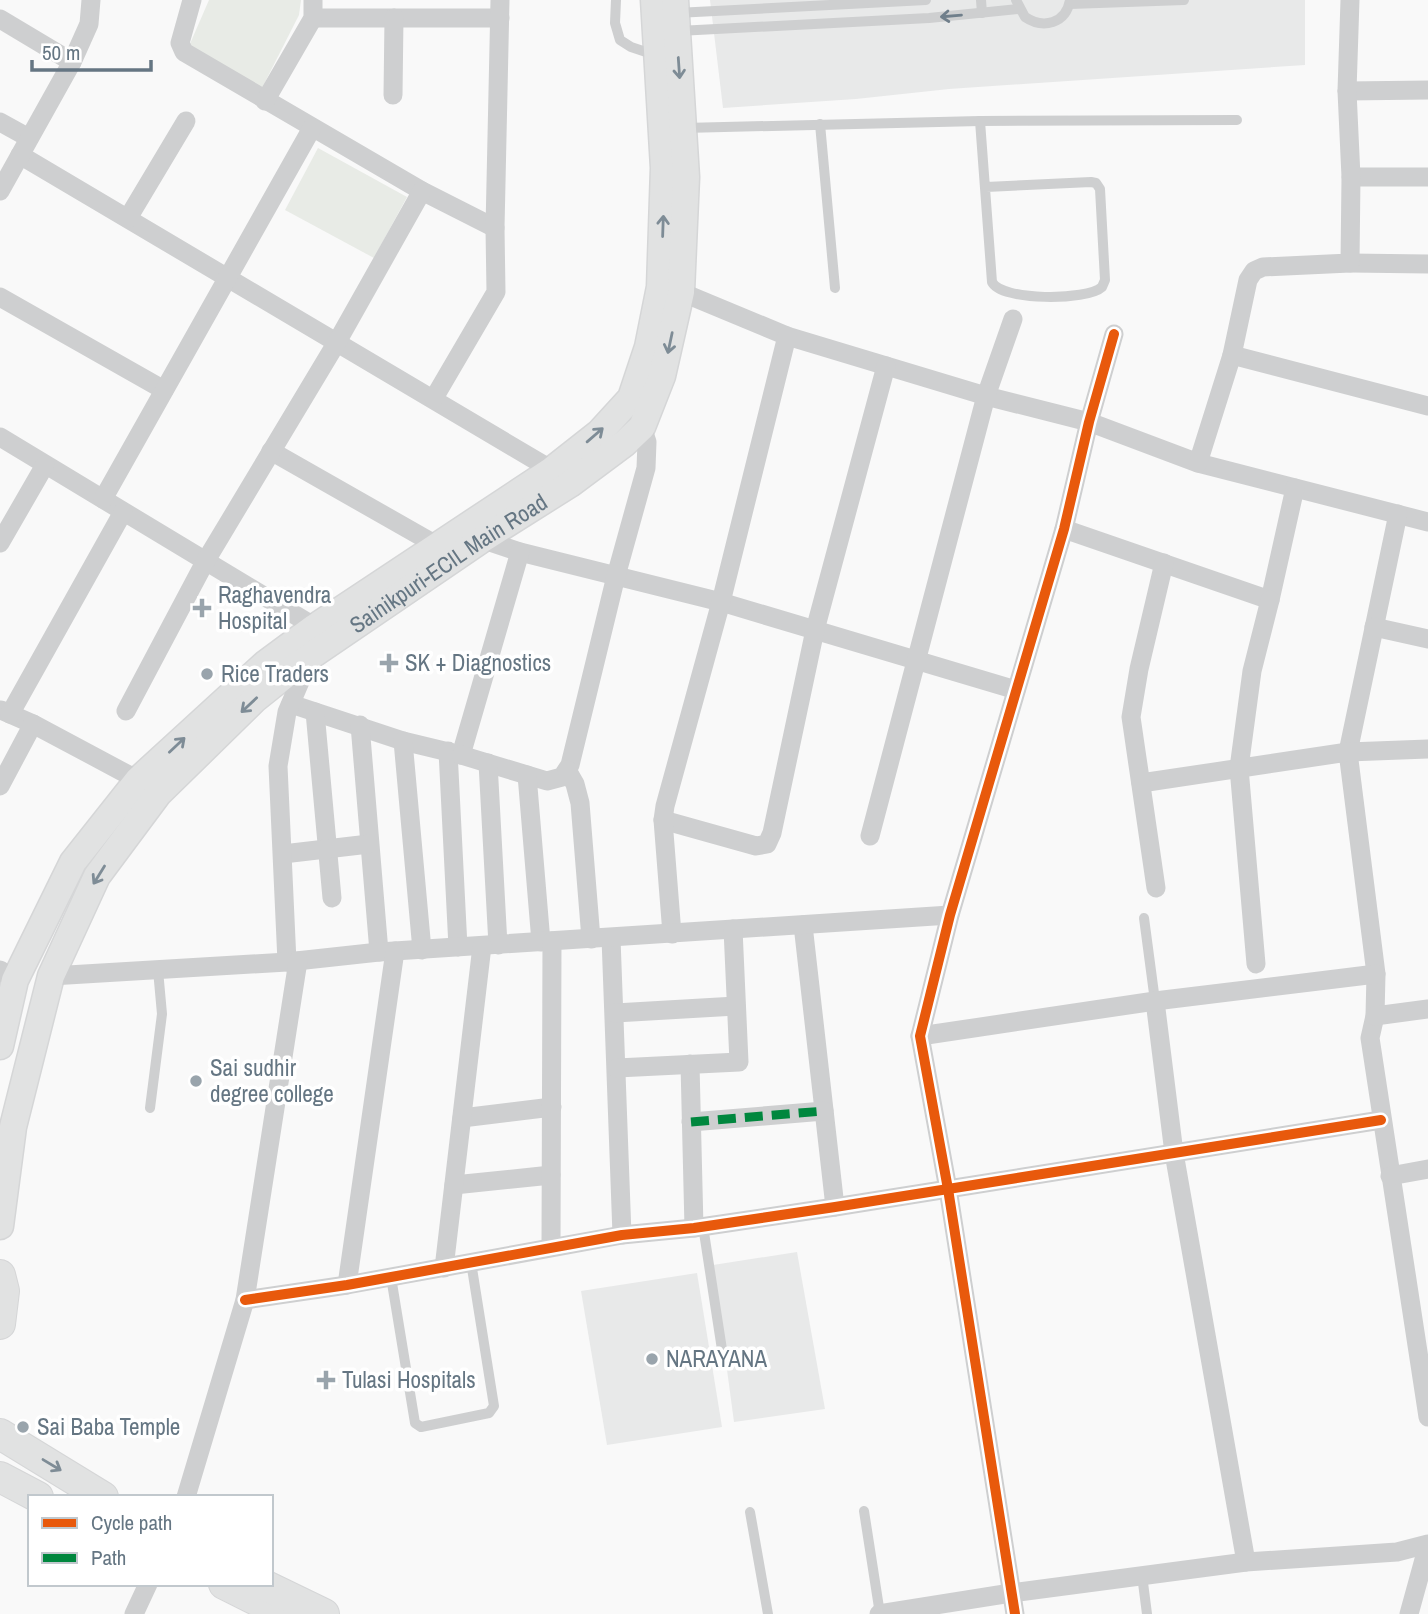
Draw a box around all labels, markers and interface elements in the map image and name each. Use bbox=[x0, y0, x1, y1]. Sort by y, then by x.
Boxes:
one-way arrow bbox=[940, 10, 963, 23]
scale bar bbox=[32, 28, 150, 72]
text: 50 m bbox=[42, 38, 80, 67]
one-way arrow bbox=[673, 56, 686, 79]
one-way arrow bbox=[656, 215, 669, 238]
one-way arrow bbox=[662, 331, 676, 354]
one-way arrow bbox=[586, 427, 604, 443]
street label: Sainikpuri-ECIL Main Road bbox=[343, 486, 553, 640]
place label: Raghavendra Hospital bbox=[218, 579, 332, 636]
marker: Raghavendra Hospital bbox=[192, 598, 212, 618]
place label: SK + Diagnostics bbox=[405, 647, 551, 678]
marker: SK + Diagnostics bbox=[379, 653, 399, 673]
place label: Rice Traders bbox=[221, 658, 329, 689]
marker: Rice Traders bbox=[199, 666, 215, 682]
one-way arrow bbox=[241, 696, 258, 713]
one-way arrow bbox=[168, 736, 185, 753]
one-way arrow bbox=[92, 864, 106, 884]
place label: Sai sudhir degree college bbox=[210, 1052, 334, 1109]
marker: Sai sudhir degree college bbox=[188, 1073, 204, 1089]
place label: NARAYANA bbox=[666, 1343, 767, 1374]
marker: NARAYANA bbox=[644, 1351, 660, 1367]
place label: Tulasi Hospitals bbox=[342, 1364, 476, 1395]
marker: Tulasi Hospitals bbox=[316, 1370, 336, 1390]
place label: Sai Baba Temple bbox=[37, 1411, 180, 1442]
marker: Sai Baba Temple bbox=[15, 1419, 31, 1435]
one-way arrow bbox=[41, 1459, 61, 1473]
legend bbox=[28, 1495, 273, 1586]
text: Cycle path bbox=[91, 1508, 172, 1537]
text: Path bbox=[91, 1543, 126, 1572]

